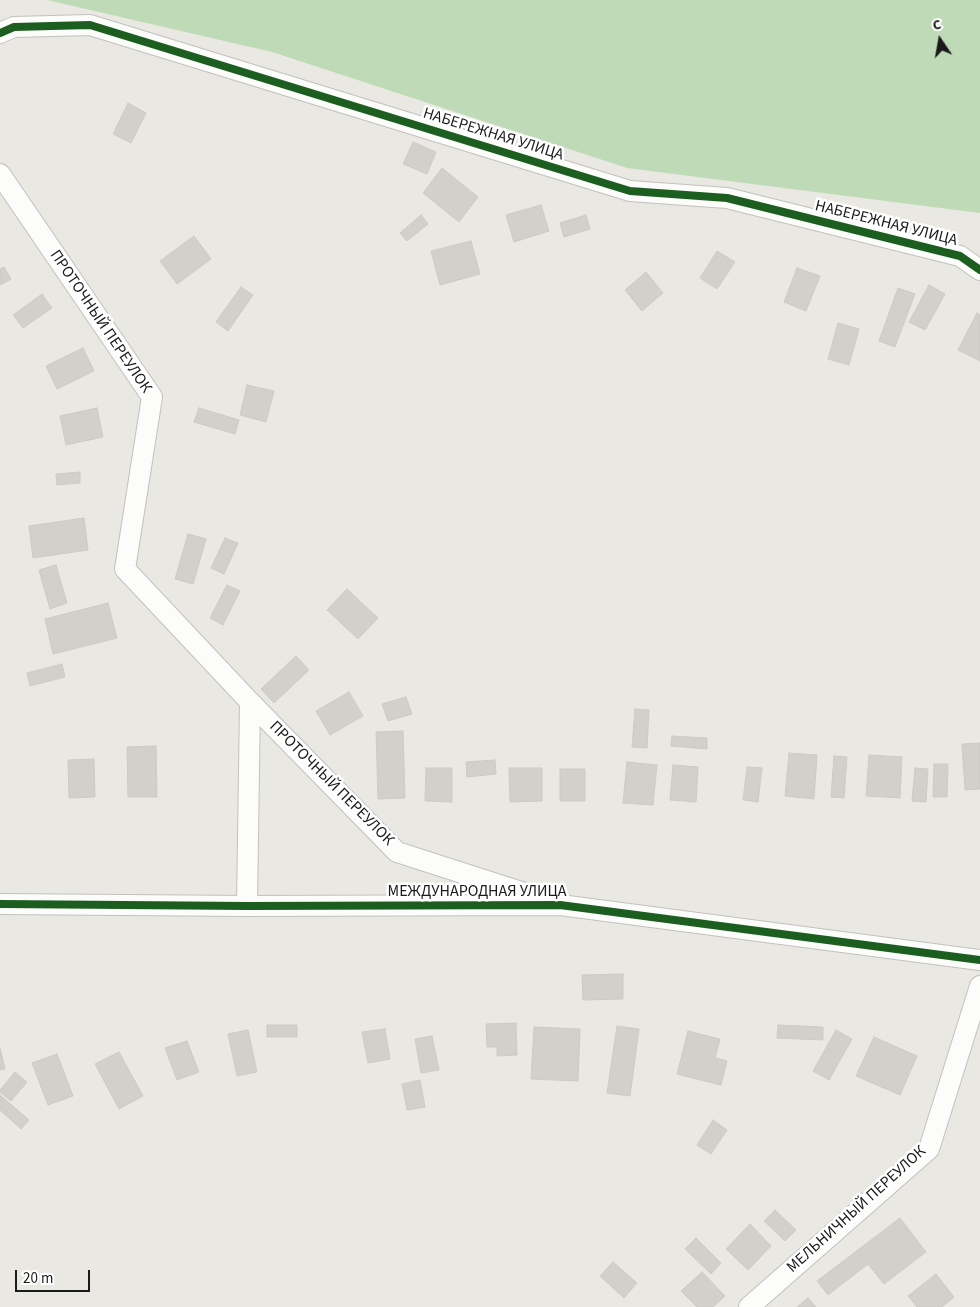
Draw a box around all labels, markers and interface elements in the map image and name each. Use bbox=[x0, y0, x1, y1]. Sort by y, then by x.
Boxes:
north arrow bbox=[915, 15, 965, 65]
text: С bbox=[931, 15, 943, 36]
street label: НАБЕРЕЖНАЯ УЛИЦА bbox=[420, 104, 566, 166]
street label: НАБЕРЕЖНАЯ УЛИЦА bbox=[813, 197, 959, 251]
street label: ПРОТОЧНЫЙ ПЕРЕУЛОК bbox=[45, 247, 155, 397]
street label: ПРОТОЧНЫЙ ПЕРЕУЛОК bbox=[265, 718, 397, 850]
street label: МЕЖДУНАРОДНАЯ УЛИЦА bbox=[388, 882, 566, 902]
street label: МЕЛЬНИЧНЫЙ ПЕРЕУЛОК bbox=[784, 1143, 930, 1277]
scale bar bbox=[18, 1260, 92, 1292]
text: 20 m bbox=[23, 1268, 53, 1289]

